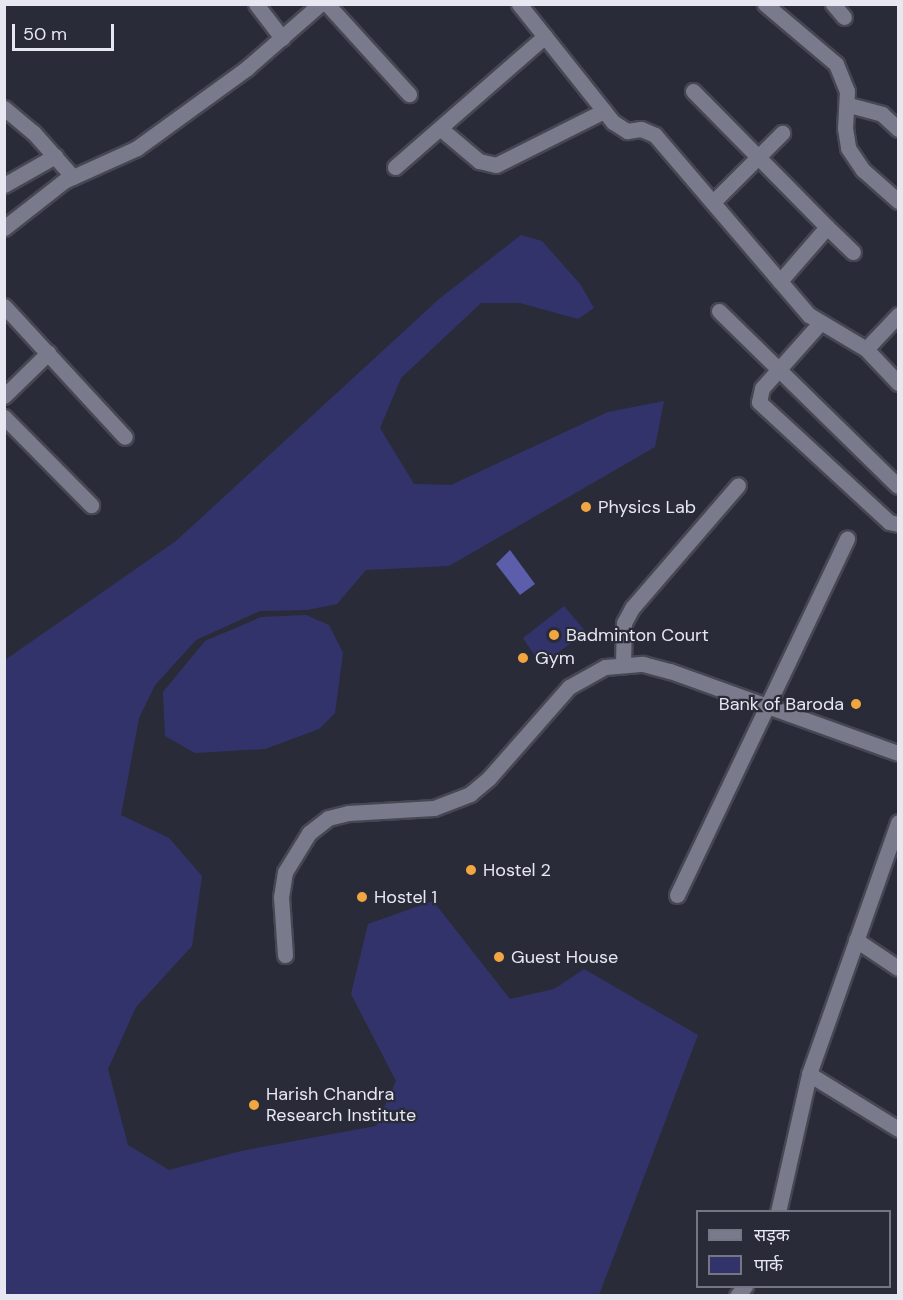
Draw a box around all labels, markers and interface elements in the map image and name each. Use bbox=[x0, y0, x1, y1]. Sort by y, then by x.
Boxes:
scale bar bbox=[15, 12, 117, 50]
text: 50 m bbox=[23, 22, 67, 46]
place label: Physics Lab bbox=[598, 496, 696, 518]
marker: Physics Lab bbox=[579, 500, 593, 514]
place label: Badminton Court bbox=[566, 624, 709, 646]
marker: Badminton Court bbox=[547, 628, 561, 642]
place label: Gym bbox=[535, 647, 575, 669]
marker: Gym bbox=[516, 651, 530, 665]
place label: Bank of Baroda bbox=[719, 693, 844, 715]
marker: Bank of Baroda bbox=[849, 697, 863, 711]
place label: Hostel 2 bbox=[483, 859, 551, 881]
marker: Hostel 2 bbox=[464, 863, 478, 877]
place label: Hostel 1 bbox=[374, 886, 437, 908]
marker: Hostel 1 bbox=[355, 890, 369, 904]
place label: Guest House bbox=[511, 946, 618, 968]
marker: Guest House bbox=[492, 950, 506, 964]
place label: Harish Chandra Research Institute bbox=[266, 1084, 416, 1126]
marker: Harish Chandra Research Institute bbox=[247, 1098, 261, 1112]
legend bbox=[696, 1210, 891, 1288]
text: सड़क bbox=[754, 1223, 790, 1247]
text: पार्क bbox=[754, 1253, 783, 1277]

